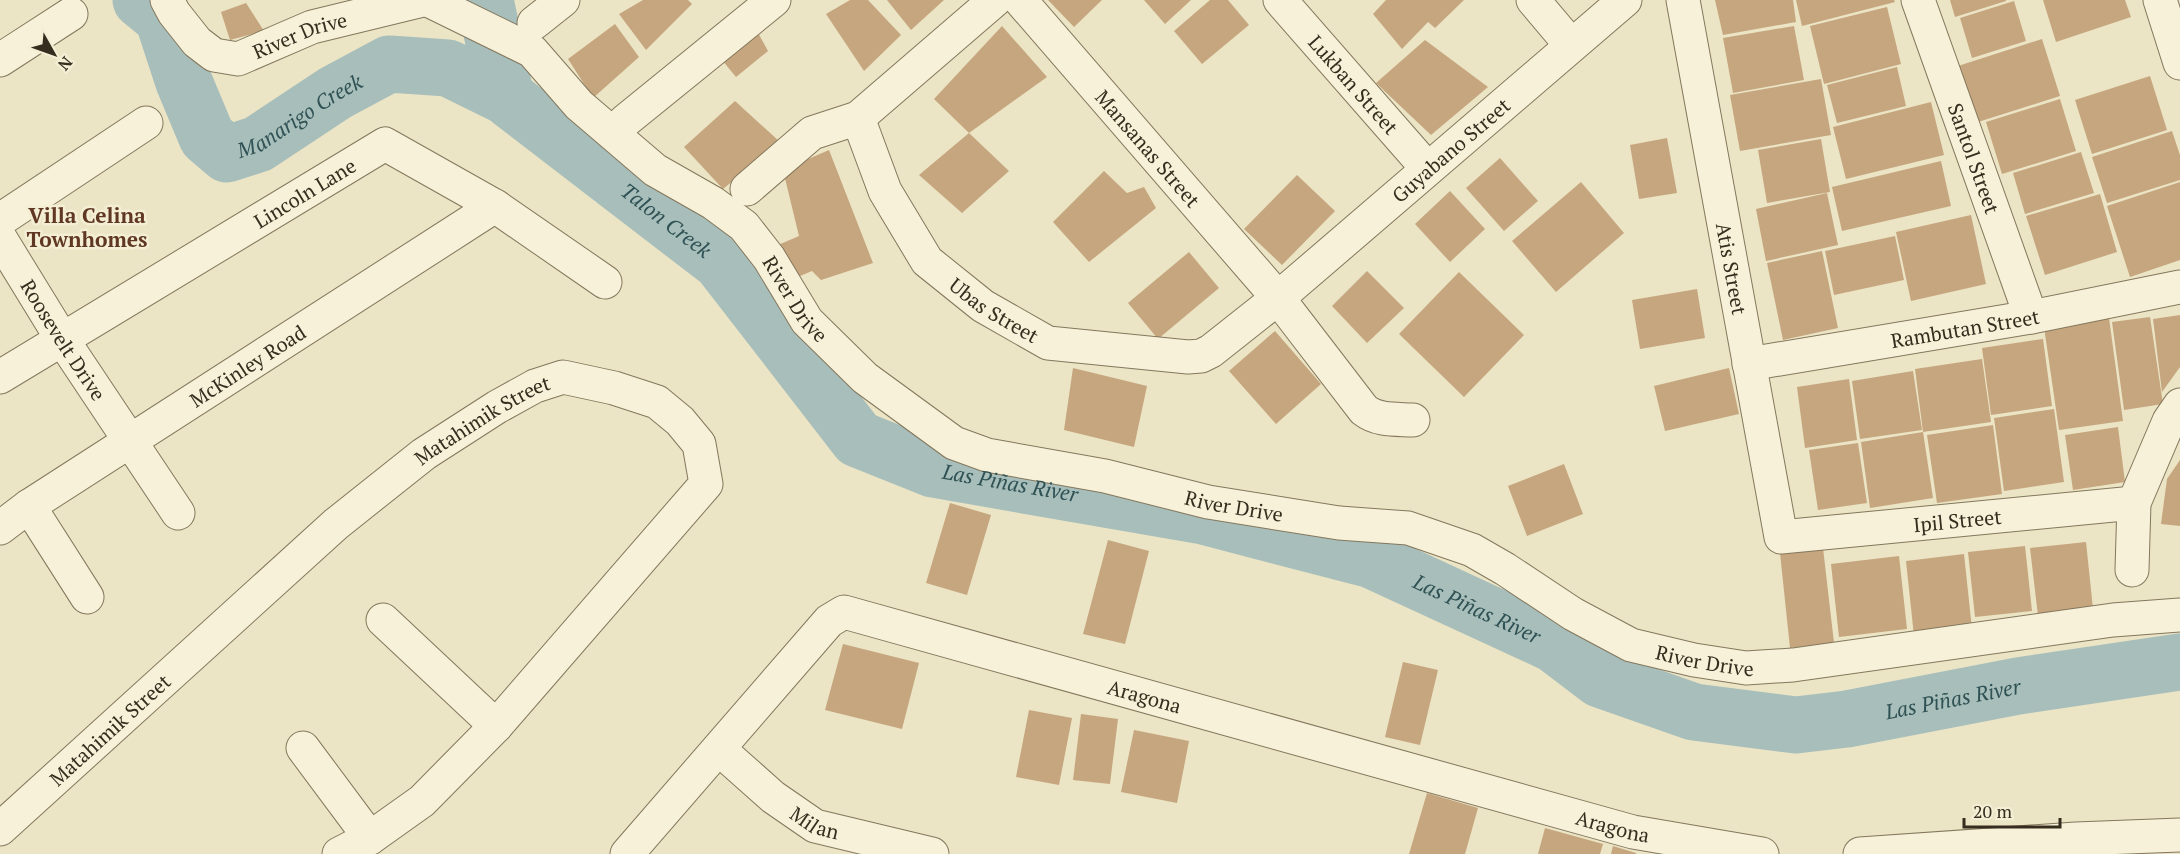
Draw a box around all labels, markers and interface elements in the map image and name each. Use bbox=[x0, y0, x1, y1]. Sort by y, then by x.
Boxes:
street label: River Drive bbox=[248, 6, 350, 65]
north arrow bbox=[24, 24, 84, 84]
street label: Lukban Street bbox=[1303, 29, 1405, 140]
text: N bbox=[53, 52, 78, 75]
water label: Manarigo Creek bbox=[232, 67, 368, 164]
street label: Mansanas Street bbox=[1090, 84, 1207, 213]
street label: Guyabano Street bbox=[1386, 91, 1516, 208]
street label: Santol Street bbox=[1942, 99, 2007, 218]
street label: Lincoln Lane bbox=[248, 151, 361, 234]
water label: Talon Creek bbox=[615, 176, 718, 264]
district label: Villa Celina Townhomes bbox=[26, 201, 148, 253]
street label: Atis Street bbox=[1710, 220, 1754, 317]
street label: River Drive bbox=[757, 250, 834, 348]
street label: Ubas Street bbox=[944, 271, 1044, 349]
street label: Roosevelt Drive bbox=[15, 274, 113, 405]
street label: Rambutan Street bbox=[1889, 302, 2042, 354]
street label: McKinley Road bbox=[184, 318, 310, 413]
street label: Matahimik Street bbox=[408, 368, 554, 471]
water label: Las Piñas River bbox=[939, 457, 1081, 508]
street label: River Drive bbox=[1182, 483, 1285, 527]
street label: Ipil Street bbox=[1912, 502, 2003, 538]
water label: Las Piñas River bbox=[1408, 567, 1546, 650]
street label: River Drive bbox=[1653, 638, 1754, 682]
street label: Matahimik Street bbox=[43, 667, 176, 791]
water label: Las Piñas River bbox=[1882, 672, 2024, 726]
street label: Aragona bbox=[1105, 673, 1184, 719]
scale bar bbox=[1964, 791, 2060, 829]
text: 20 m bbox=[1973, 799, 2013, 823]
street label: Milan bbox=[785, 800, 842, 845]
street label: Aragona bbox=[1573, 803, 1652, 848]

